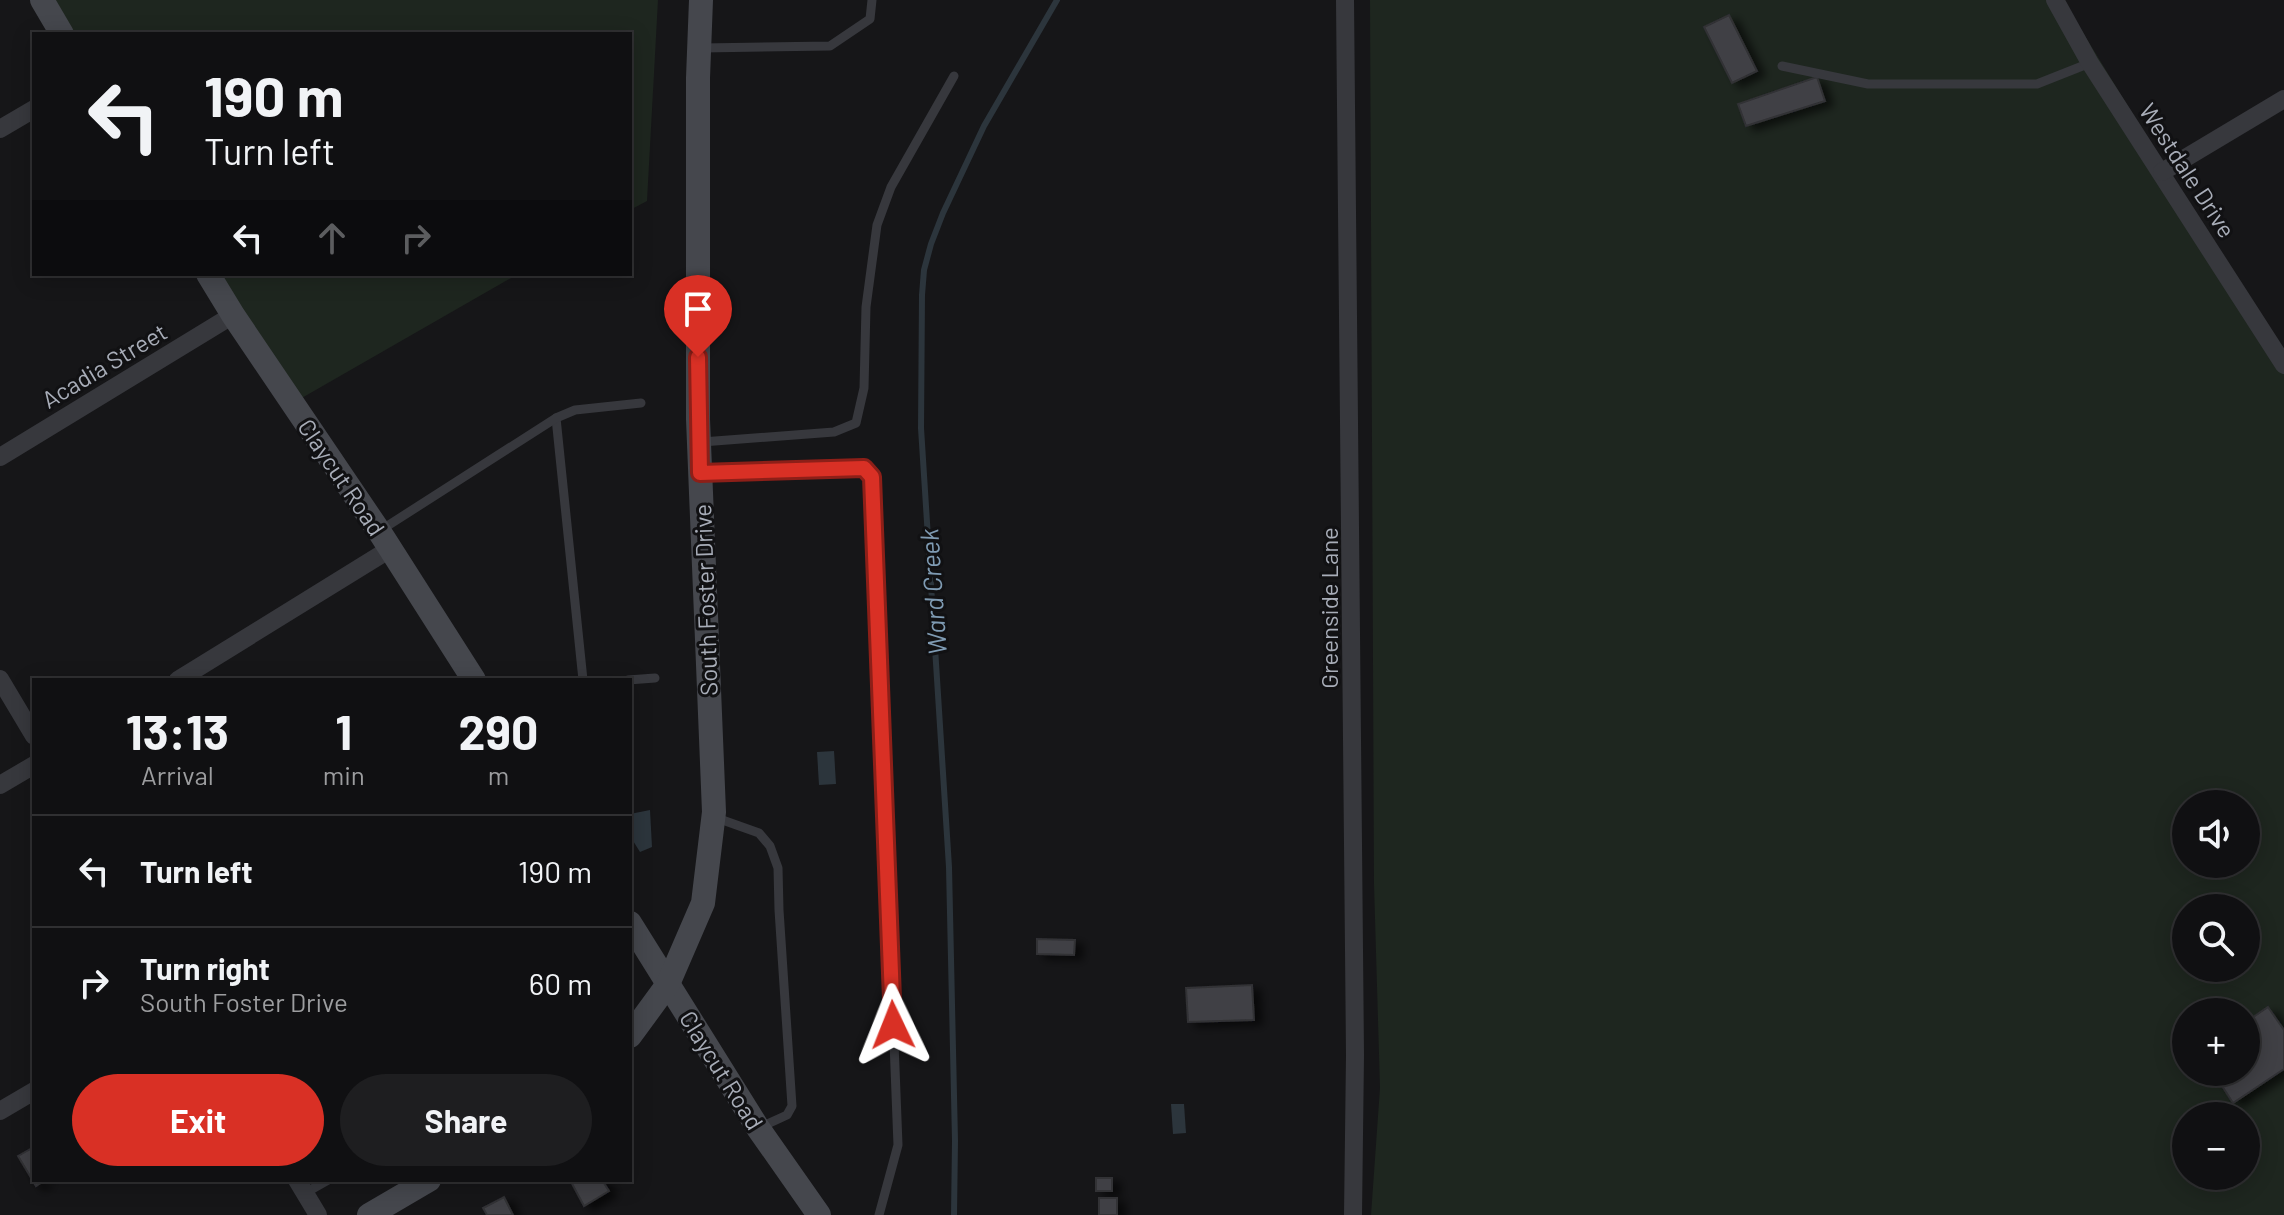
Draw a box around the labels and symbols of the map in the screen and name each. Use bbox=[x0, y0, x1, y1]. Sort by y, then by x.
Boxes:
street label: Westdale Drive bbox=[2134, 97, 2242, 243]
pin bbox=[664, 275, 732, 357]
street label: Acadia Street bbox=[36, 316, 172, 414]
street label: Claycut Road bbox=[292, 413, 392, 541]
street label: South Foster Drive bbox=[687, 504, 723, 696]
water label: Ward Creek bbox=[912, 527, 952, 656]
street label: Greenside Lane bbox=[1314, 527, 1343, 689]
position arrow bbox=[851, 983, 935, 1067]
street label: Claycut Road bbox=[674, 1005, 770, 1135]

